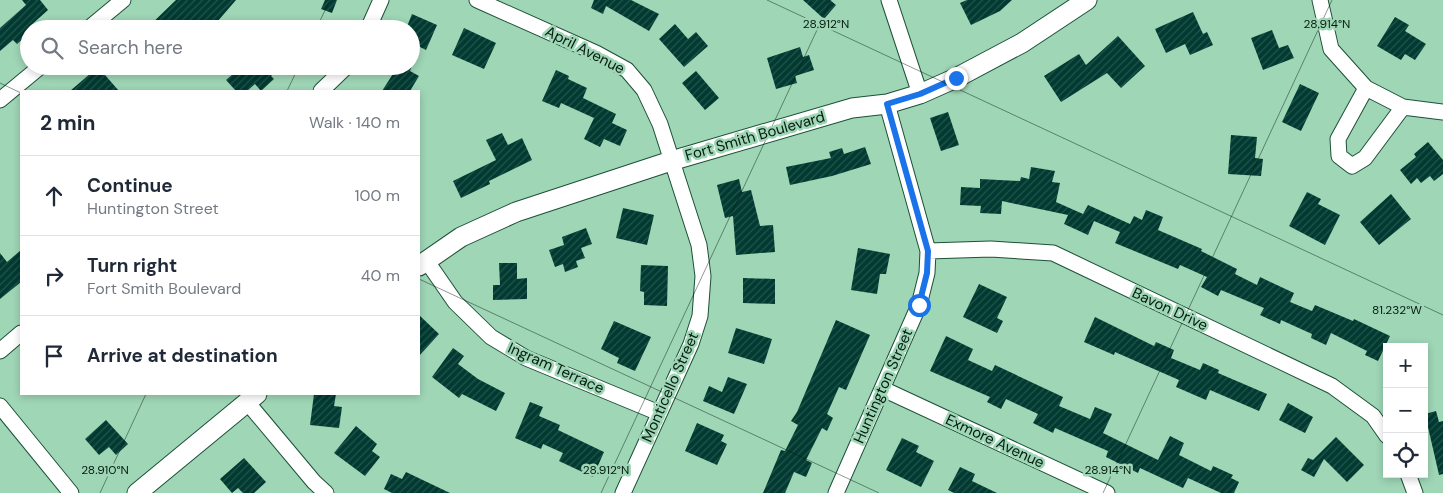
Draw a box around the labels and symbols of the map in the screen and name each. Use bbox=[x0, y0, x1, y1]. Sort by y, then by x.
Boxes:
text: 28.912°N bbox=[803, 16, 849, 32]
text: 28.914°N bbox=[1304, 16, 1350, 32]
street label: April Avenue bbox=[542, 21, 628, 79]
route end bbox=[945, 67, 968, 90]
street label: Fort Smith Boulevard bbox=[683, 106, 827, 166]
street label: Bavon Drive bbox=[1129, 283, 1211, 335]
route start bbox=[908, 294, 931, 317]
text: 81.232°W bbox=[1372, 302, 1422, 318]
street label: Huntington Street bbox=[849, 325, 917, 447]
street label: Monticello Street bbox=[637, 329, 703, 445]
street label: Ingram Terrace bbox=[505, 338, 607, 398]
street label: Exmore Avenue bbox=[942, 409, 1048, 473]
text: 28.910°N bbox=[81, 462, 129, 478]
text: 28.912°N bbox=[583, 462, 629, 478]
text: 28.914°N bbox=[1085, 462, 1131, 478]

